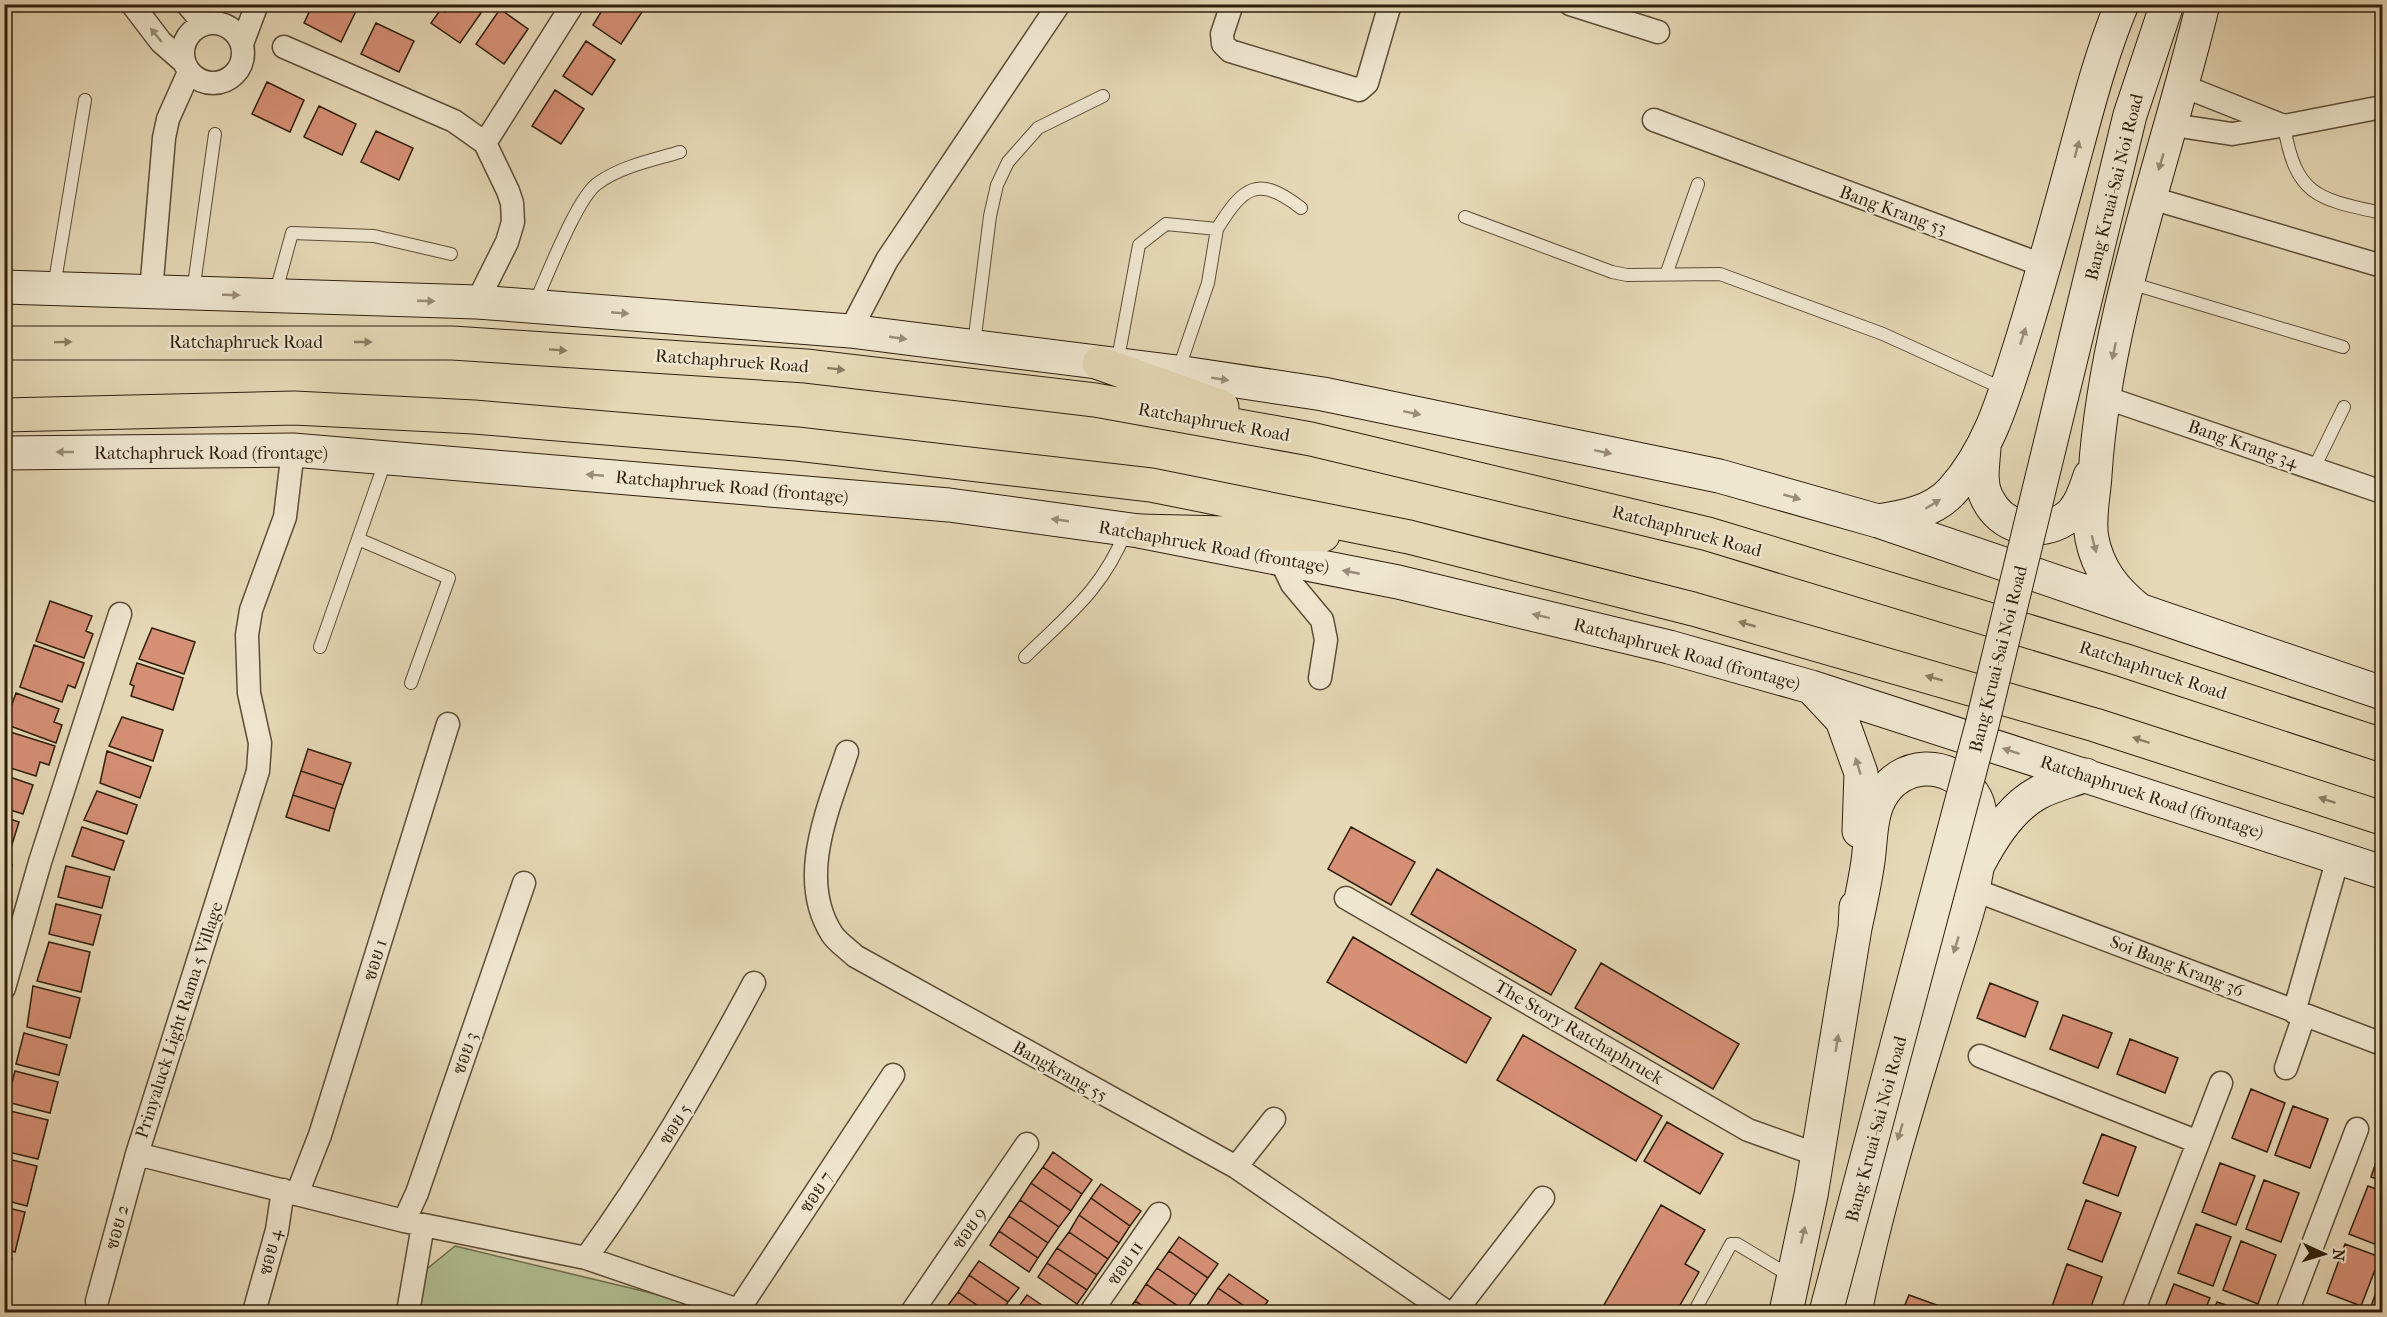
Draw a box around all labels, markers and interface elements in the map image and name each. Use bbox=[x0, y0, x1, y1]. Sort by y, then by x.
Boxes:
one-way arrow bbox=[150, 27, 163, 43]
street label: Bang Kruai-Sai Noi Road bbox=[2081, 91, 2148, 283]
one-way arrow bbox=[2072, 140, 2082, 158]
one-way arrow bbox=[2156, 154, 2165, 172]
street label: Bang Krang 53 bbox=[1837, 181, 1949, 240]
one-way arrow bbox=[221, 290, 240, 299]
one-way arrow bbox=[416, 296, 435, 305]
one-way arrow bbox=[611, 308, 630, 318]
one-way arrow bbox=[2019, 327, 2028, 345]
street label: Ratchaphruek Road bbox=[169, 332, 323, 353]
one-way arrow bbox=[889, 333, 908, 343]
one-way arrow bbox=[53, 337, 72, 347]
one-way arrow bbox=[353, 337, 372, 347]
one-way arrow bbox=[2109, 342, 2118, 361]
one-way arrow bbox=[548, 345, 567, 354]
street label: Ratchaphruek Road bbox=[654, 346, 810, 377]
one-way arrow bbox=[827, 365, 846, 374]
one-way arrow bbox=[1210, 374, 1229, 383]
street label: Ratchaphruek Road bbox=[1136, 399, 1292, 446]
one-way arrow bbox=[1402, 409, 1421, 418]
street label: Bang Krang 34 bbox=[2185, 416, 2301, 473]
street label: Ratchaphruek Road (frontage) bbox=[94, 443, 328, 464]
one-way arrow bbox=[55, 447, 74, 457]
one-way arrow bbox=[1593, 448, 1612, 457]
street label: Ratchaphruek Road (frontage) bbox=[615, 467, 849, 508]
one-way arrow bbox=[585, 470, 604, 480]
one-way arrow bbox=[1783, 493, 1801, 502]
one-way arrow bbox=[1925, 499, 1942, 509]
street label: Ratchaphruek Road bbox=[1610, 501, 1764, 562]
one-way arrow bbox=[1051, 516, 1070, 525]
street label: Ratchaphruek Road (frontage) bbox=[1097, 517, 1331, 578]
one-way arrow bbox=[2090, 535, 2099, 553]
street label: Bang Kruai-Sai Noi Road bbox=[1965, 563, 2032, 755]
one-way arrow bbox=[1341, 567, 1360, 576]
one-way arrow bbox=[1532, 611, 1550, 621]
street label: Ratchaphruek Road (frontage) bbox=[1571, 614, 1803, 695]
one-way arrow bbox=[1738, 619, 1756, 628]
street label: Ratchaphruek Road bbox=[2076, 637, 2229, 704]
one-way arrow bbox=[1925, 673, 1943, 682]
one-way arrow bbox=[2132, 735, 2150, 744]
one-way arrow bbox=[2002, 746, 2020, 755]
street label: Ratchaphruek Road (frontage) bbox=[2037, 751, 2266, 844]
one-way arrow bbox=[1853, 757, 1862, 775]
one-way arrow bbox=[2318, 795, 2336, 804]
street label: Prinyaluck Light Rama 5 Village bbox=[131, 899, 228, 1141]
street label: Soi Bang Krang 36 bbox=[2107, 931, 2247, 1002]
one-way arrow bbox=[1951, 936, 1960, 954]
street label: ซอย 1 bbox=[359, 937, 392, 984]
street label: The Story Ratchaphruek bbox=[1491, 976, 1667, 1090]
street label: ซอย 3 bbox=[448, 1029, 482, 1077]
one-way arrow bbox=[1832, 1033, 1841, 1052]
street label: Bang Kruai-Sai Noi Road bbox=[1842, 1034, 1911, 1224]
street label: Bangkrang 55 bbox=[1009, 1037, 1111, 1106]
street label: ซอย 5 bbox=[655, 1100, 696, 1148]
one-way arrow bbox=[1895, 1123, 1904, 1141]
street label: ซอย 7 bbox=[795, 1168, 838, 1217]
street label: ซอย 2 bbox=[101, 1203, 133, 1252]
street label: ซอย 9 bbox=[948, 1204, 991, 1253]
north arrow bbox=[2294, 1224, 2354, 1284]
one-way arrow bbox=[1798, 1225, 1808, 1244]
street label: ซอย 4 bbox=[255, 1227, 286, 1277]
street label: ซอย 11 bbox=[1103, 1237, 1148, 1289]
text: N bbox=[2329, 1248, 2348, 1263]

